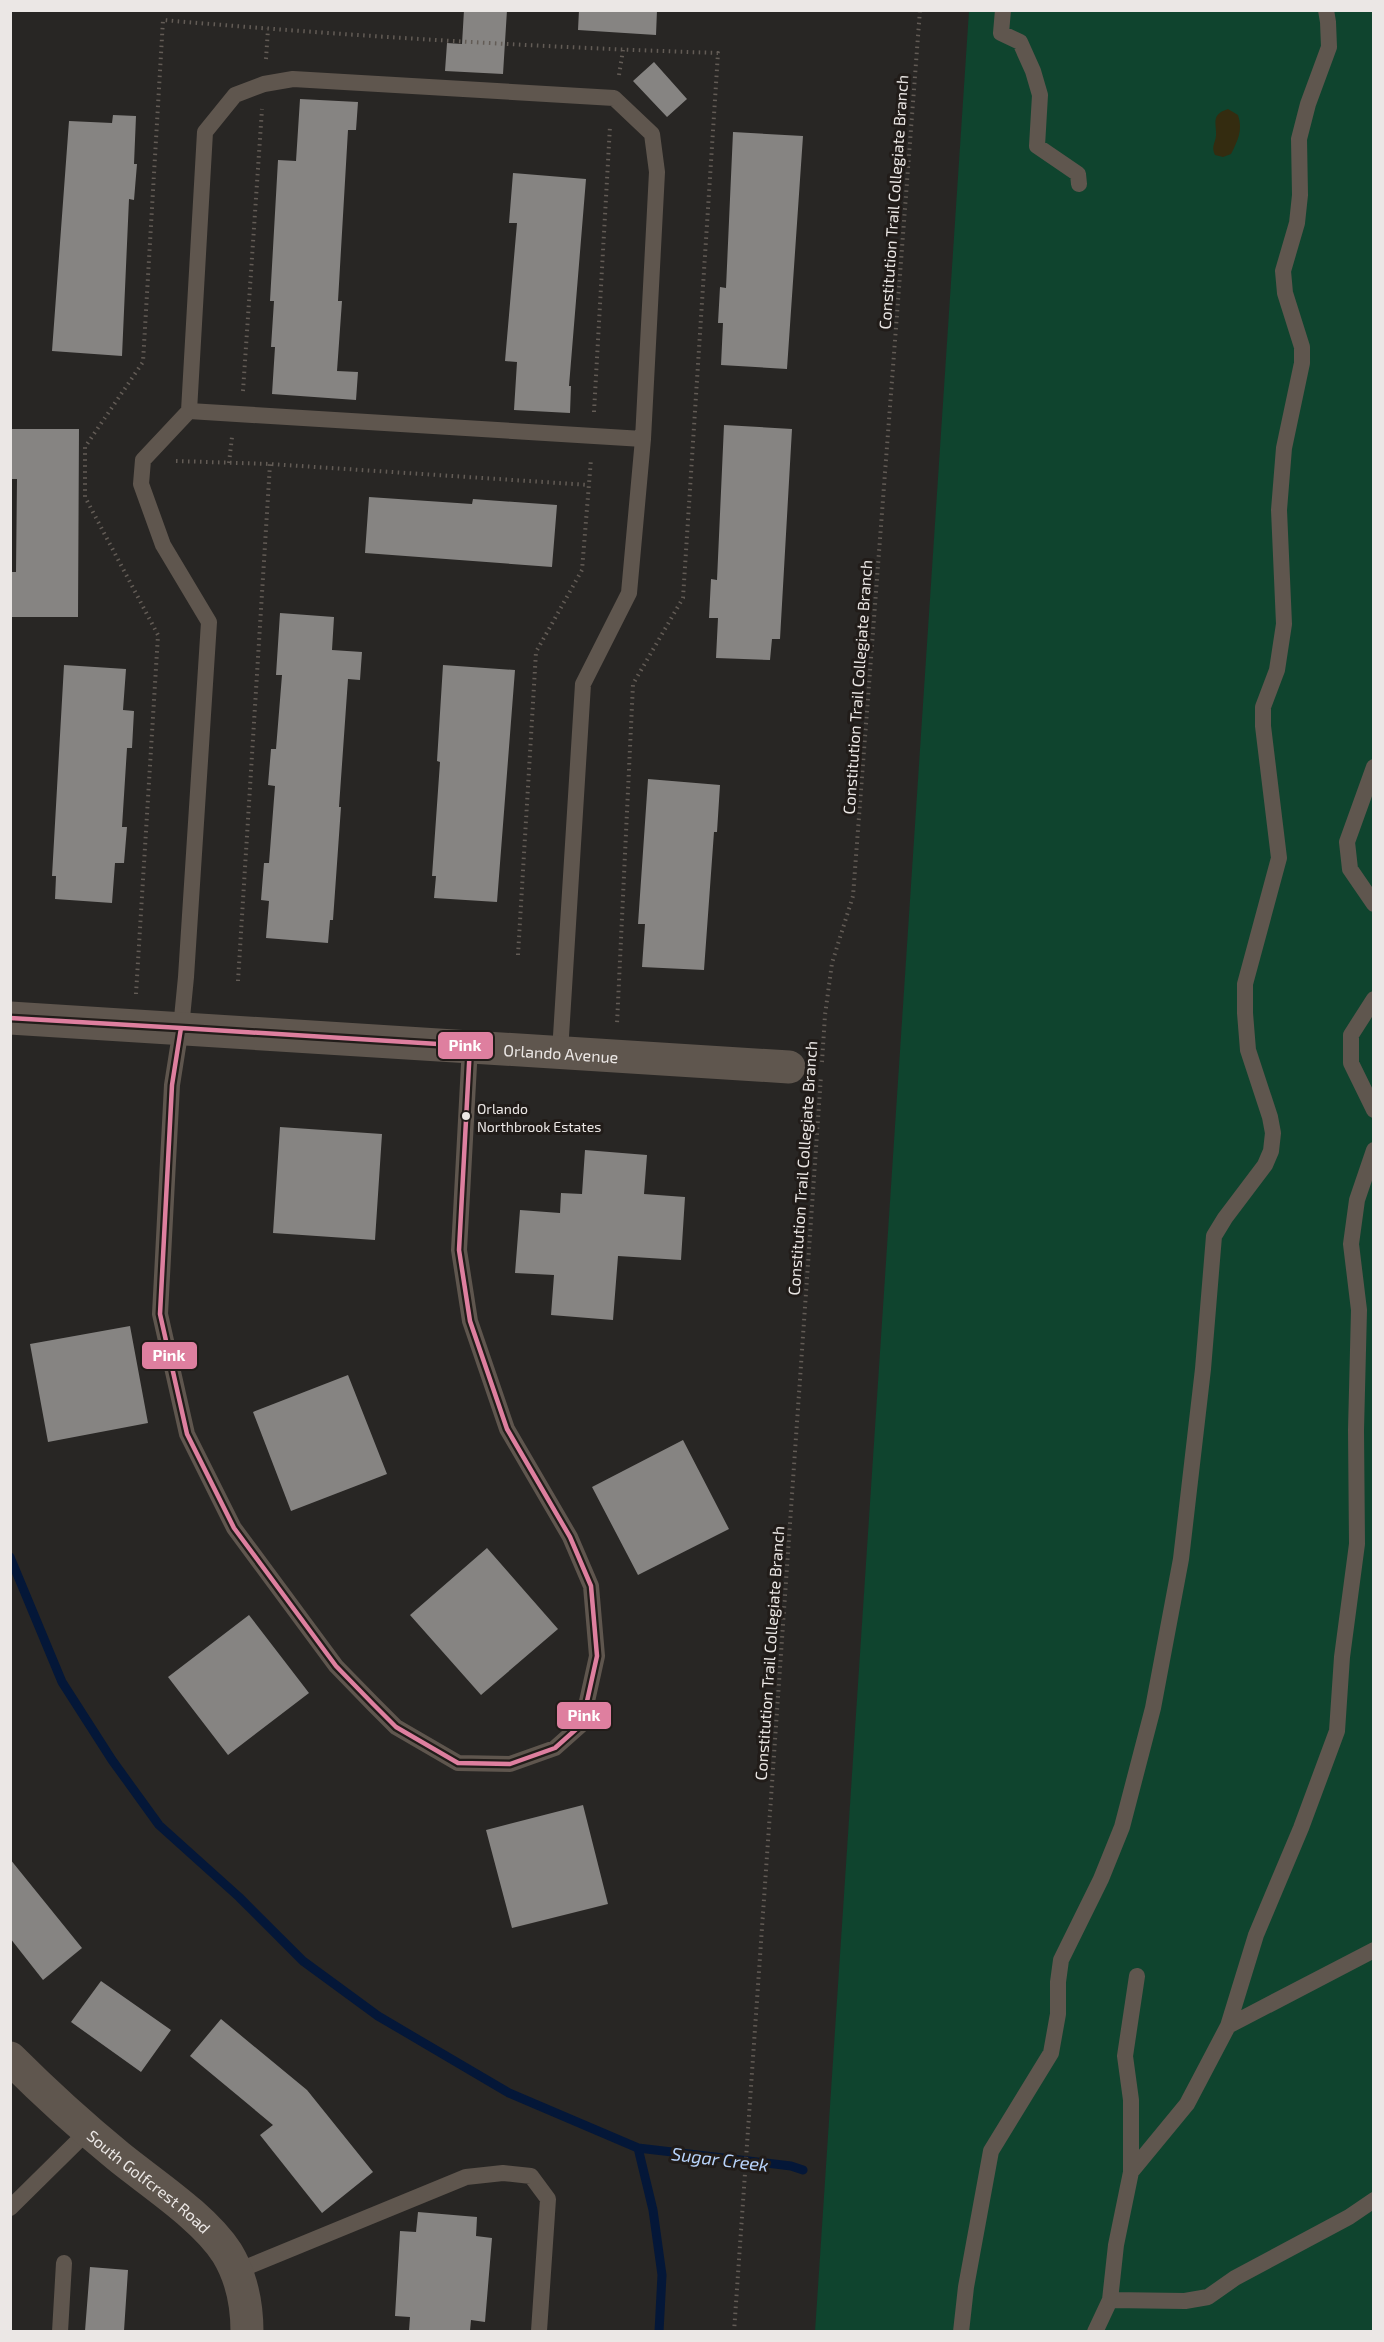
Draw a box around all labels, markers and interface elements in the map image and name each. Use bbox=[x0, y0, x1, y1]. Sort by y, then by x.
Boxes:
street label: Constitution Trail Collegiate Branch bbox=[875, 74, 911, 330]
street label: Constitution Trail Collegiate Branch bbox=[839, 559, 875, 815]
line badge: Pink bbox=[437, 1031, 494, 1060]
text: Pink bbox=[449, 1035, 481, 1054]
street label: Orlando Avenue bbox=[503, 1040, 619, 1066]
street label: Constitution Trail Collegiate Branch bbox=[784, 1040, 820, 1296]
place label: Orlando Northbrook Estates bbox=[477, 1100, 601, 1135]
marker: Orlando Northbrook Estates bbox=[460, 1110, 472, 1122]
line badge: Pink bbox=[141, 1341, 198, 1370]
text: Pink bbox=[153, 1345, 185, 1364]
street label: Constitution Trail Collegiate Branch bbox=[751, 1525, 787, 1781]
line badge: Pink bbox=[556, 1701, 612, 1730]
text: Pink bbox=[568, 1705, 600, 1724]
street label: South Golfcrest Road bbox=[84, 2125, 215, 2237]
water label: Sugar Creek bbox=[670, 2142, 770, 2176]

